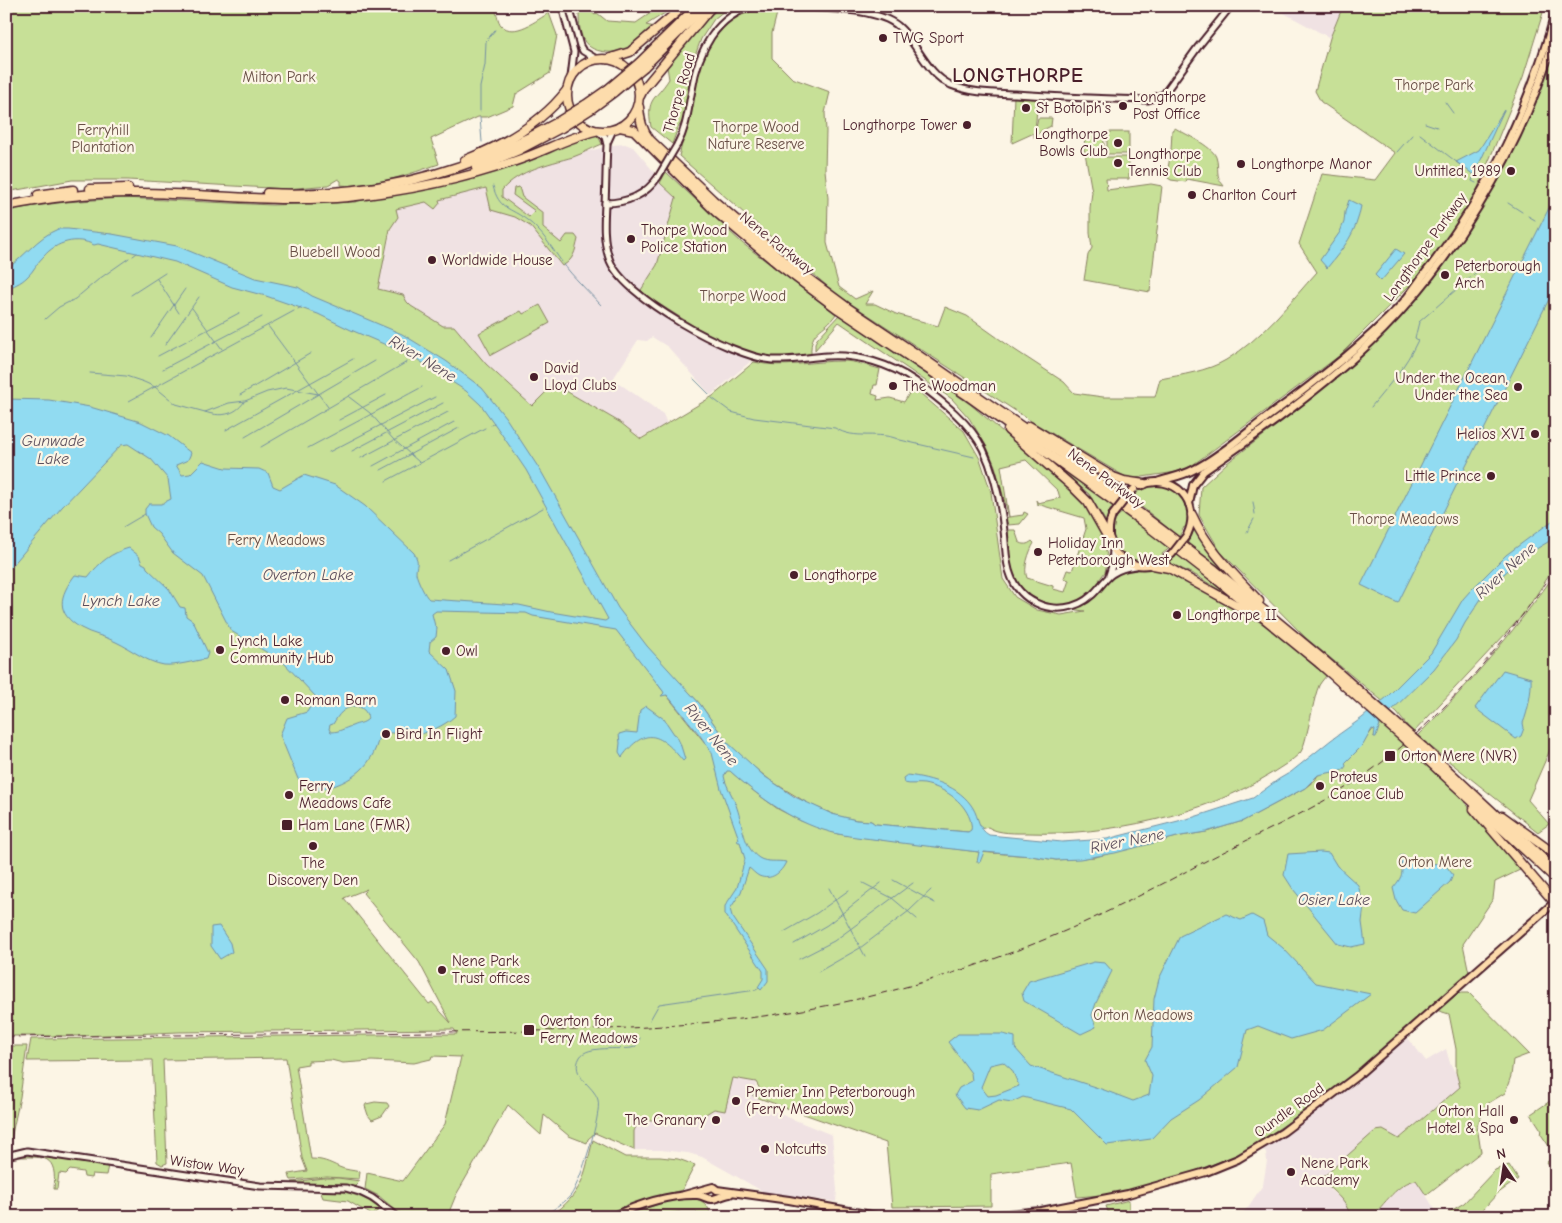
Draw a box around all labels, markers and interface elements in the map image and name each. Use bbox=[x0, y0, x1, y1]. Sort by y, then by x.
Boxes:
place label: TWG Sport bbox=[893, 29, 964, 47]
marker: TWG Sport bbox=[877, 32, 889, 44]
street label: Thorpe Road bbox=[659, 51, 699, 135]
district label: LONGTHORPE bbox=[952, 64, 1084, 87]
park label: Milton Park bbox=[242, 68, 316, 86]
park label: Thorpe Park bbox=[1395, 76, 1474, 94]
place label: Longthorpe Post Office bbox=[1133, 88, 1207, 123]
place label: St Botolph's bbox=[1036, 99, 1111, 117]
marker: Longthorpe Post Office bbox=[1117, 100, 1129, 112]
marker: St Botolph's bbox=[1020, 102, 1032, 114]
place label: Longthorpe Tower bbox=[842, 116, 957, 134]
park label: Thorpe Wood Nature Reserve bbox=[707, 118, 805, 153]
marker: Longthorpe Tower bbox=[961, 119, 973, 131]
park label: Ferryhill Plantation bbox=[71, 121, 135, 156]
place label: Longthorpe Bowls Club bbox=[1035, 125, 1108, 160]
marker: Longthorpe Bowls Club bbox=[1112, 137, 1124, 149]
place label: Longthorpe Tennis Club bbox=[1128, 145, 1202, 180]
place label: Longthorpe Manor bbox=[1251, 155, 1372, 173]
marker: Longthorpe Tennis Club bbox=[1112, 157, 1124, 169]
marker: Longthorpe Manor bbox=[1235, 158, 1247, 170]
place label: Untitled, 1989 bbox=[1415, 162, 1501, 180]
marker: Untitled, 1989 bbox=[1505, 165, 1517, 177]
place label: Charlton Court bbox=[1202, 186, 1297, 204]
marker: Charlton Court bbox=[1186, 189, 1198, 201]
street label: Longthorpe Parkway bbox=[1380, 189, 1471, 305]
street label: Nene Parkway bbox=[736, 208, 818, 279]
place label: Thorpe Wood Police Station bbox=[641, 221, 727, 256]
marker: Thorpe Wood Police Station bbox=[625, 233, 637, 245]
park label: Bluebell Wood bbox=[289, 243, 381, 261]
place label: Worldwide House bbox=[442, 251, 553, 269]
marker: Worldwide House bbox=[426, 254, 438, 266]
place label: Peterborough Arch bbox=[1455, 257, 1541, 292]
marker: Peterborough Arch bbox=[1439, 269, 1451, 281]
park label: Thorpe Wood bbox=[700, 287, 786, 305]
water label: River Nene bbox=[386, 332, 459, 386]
place label: David Lloyd Clubs bbox=[544, 359, 616, 394]
place label: Under the Ocean, Under the Sea bbox=[1395, 369, 1508, 404]
marker: David Lloyd Clubs bbox=[528, 371, 540, 383]
place label: The Woodman bbox=[903, 377, 996, 395]
marker: The Woodman bbox=[887, 380, 899, 392]
marker: Under the Ocean, Under the Sea bbox=[1512, 381, 1524, 393]
place label: Helios XVI bbox=[1457, 425, 1525, 443]
marker: Helios XVI bbox=[1529, 428, 1541, 440]
water label: Gunwade Lake bbox=[22, 432, 84, 468]
street label: Nene Parkway bbox=[1064, 444, 1148, 512]
place label: Little Prince bbox=[1405, 467, 1481, 485]
marker: Little Prince bbox=[1485, 470, 1497, 482]
park label: Thorpe Meadows bbox=[1349, 510, 1459, 528]
park label: Ferry Meadows bbox=[227, 531, 325, 549]
place label: Holiday Inn Peterborough West bbox=[1048, 534, 1170, 569]
water label: River Nene bbox=[1472, 539, 1540, 603]
marker: Holiday Inn Peterborough West bbox=[1032, 546, 1044, 558]
water label: Overton Lake bbox=[263, 566, 353, 584]
place label: Longthorpe bbox=[804, 566, 878, 584]
marker: Longthorpe bbox=[788, 569, 800, 581]
water label: Lynch Lake bbox=[82, 592, 160, 610]
place label: Longthorpe II bbox=[1187, 606, 1277, 624]
marker: Longthorpe II bbox=[1171, 609, 1183, 621]
place label: Lynch Lake Community Hub bbox=[230, 632, 334, 667]
place label: Owl bbox=[456, 642, 478, 660]
marker: Lynch Lake Community Hub bbox=[214, 644, 226, 656]
marker: Owl bbox=[440, 645, 452, 657]
place label: Roman Barn bbox=[295, 691, 376, 709]
marker: Roman Barn bbox=[279, 694, 291, 706]
water label: River Nene bbox=[681, 700, 742, 769]
place label: Bird In Flight bbox=[396, 725, 483, 743]
marker: Bird In Flight bbox=[380, 728, 392, 740]
place label: Orton Mere (NVR) bbox=[1401, 747, 1517, 765]
marker: Orton Mere (NVR) bbox=[1383, 749, 1397, 763]
place label: Proteus Canoe Club bbox=[1330, 768, 1404, 803]
place label: Ferry Meadows Cafe bbox=[299, 777, 392, 812]
marker: Proteus Canoe Club bbox=[1314, 780, 1326, 792]
marker: Ferry Meadows Cafe bbox=[283, 789, 295, 801]
place label: Ham Lane (FMR) bbox=[298, 816, 410, 834]
marker: Ham Lane (FMR) bbox=[280, 818, 294, 832]
water label: River Nene bbox=[1089, 825, 1166, 857]
marker: The Discovery Den bbox=[307, 840, 319, 852]
park label: Orton Mere bbox=[1398, 853, 1472, 871]
place label: The Discovery Den bbox=[268, 854, 358, 889]
water label: Osier Lake bbox=[1298, 891, 1370, 909]
place label: Nene Park Trust offices bbox=[452, 952, 530, 987]
marker: Nene Park Trust offices bbox=[436, 964, 448, 976]
park label: Orton Meadows bbox=[1093, 1006, 1193, 1024]
place label: Overton for Ferry Meadows bbox=[540, 1012, 638, 1047]
marker: Overton for Ferry Meadows bbox=[522, 1023, 536, 1037]
street label: Oundle Road bbox=[1251, 1079, 1327, 1141]
place label: Premier Inn Peterborough (Ferry Meadows) bbox=[746, 1083, 915, 1118]
marker: Premier Inn Peterborough (Ferry Meadows) bbox=[730, 1095, 742, 1107]
place label: Orton Hall Hotel & Spa bbox=[1427, 1102, 1504, 1137]
place label: The Granary bbox=[625, 1111, 706, 1129]
marker: The Granary bbox=[710, 1114, 722, 1126]
marker: Orton Hall Hotel & Spa bbox=[1508, 1114, 1520, 1126]
place label: Notcutts bbox=[775, 1140, 826, 1158]
north arrow bbox=[1480, 1140, 1530, 1190]
marker: Notcutts bbox=[759, 1143, 771, 1155]
text: N bbox=[1495, 1145, 1508, 1163]
street label: Wistow Way bbox=[169, 1151, 246, 1179]
place label: Nene Park Academy bbox=[1301, 1154, 1369, 1189]
marker: Nene Park Academy bbox=[1285, 1166, 1297, 1178]

